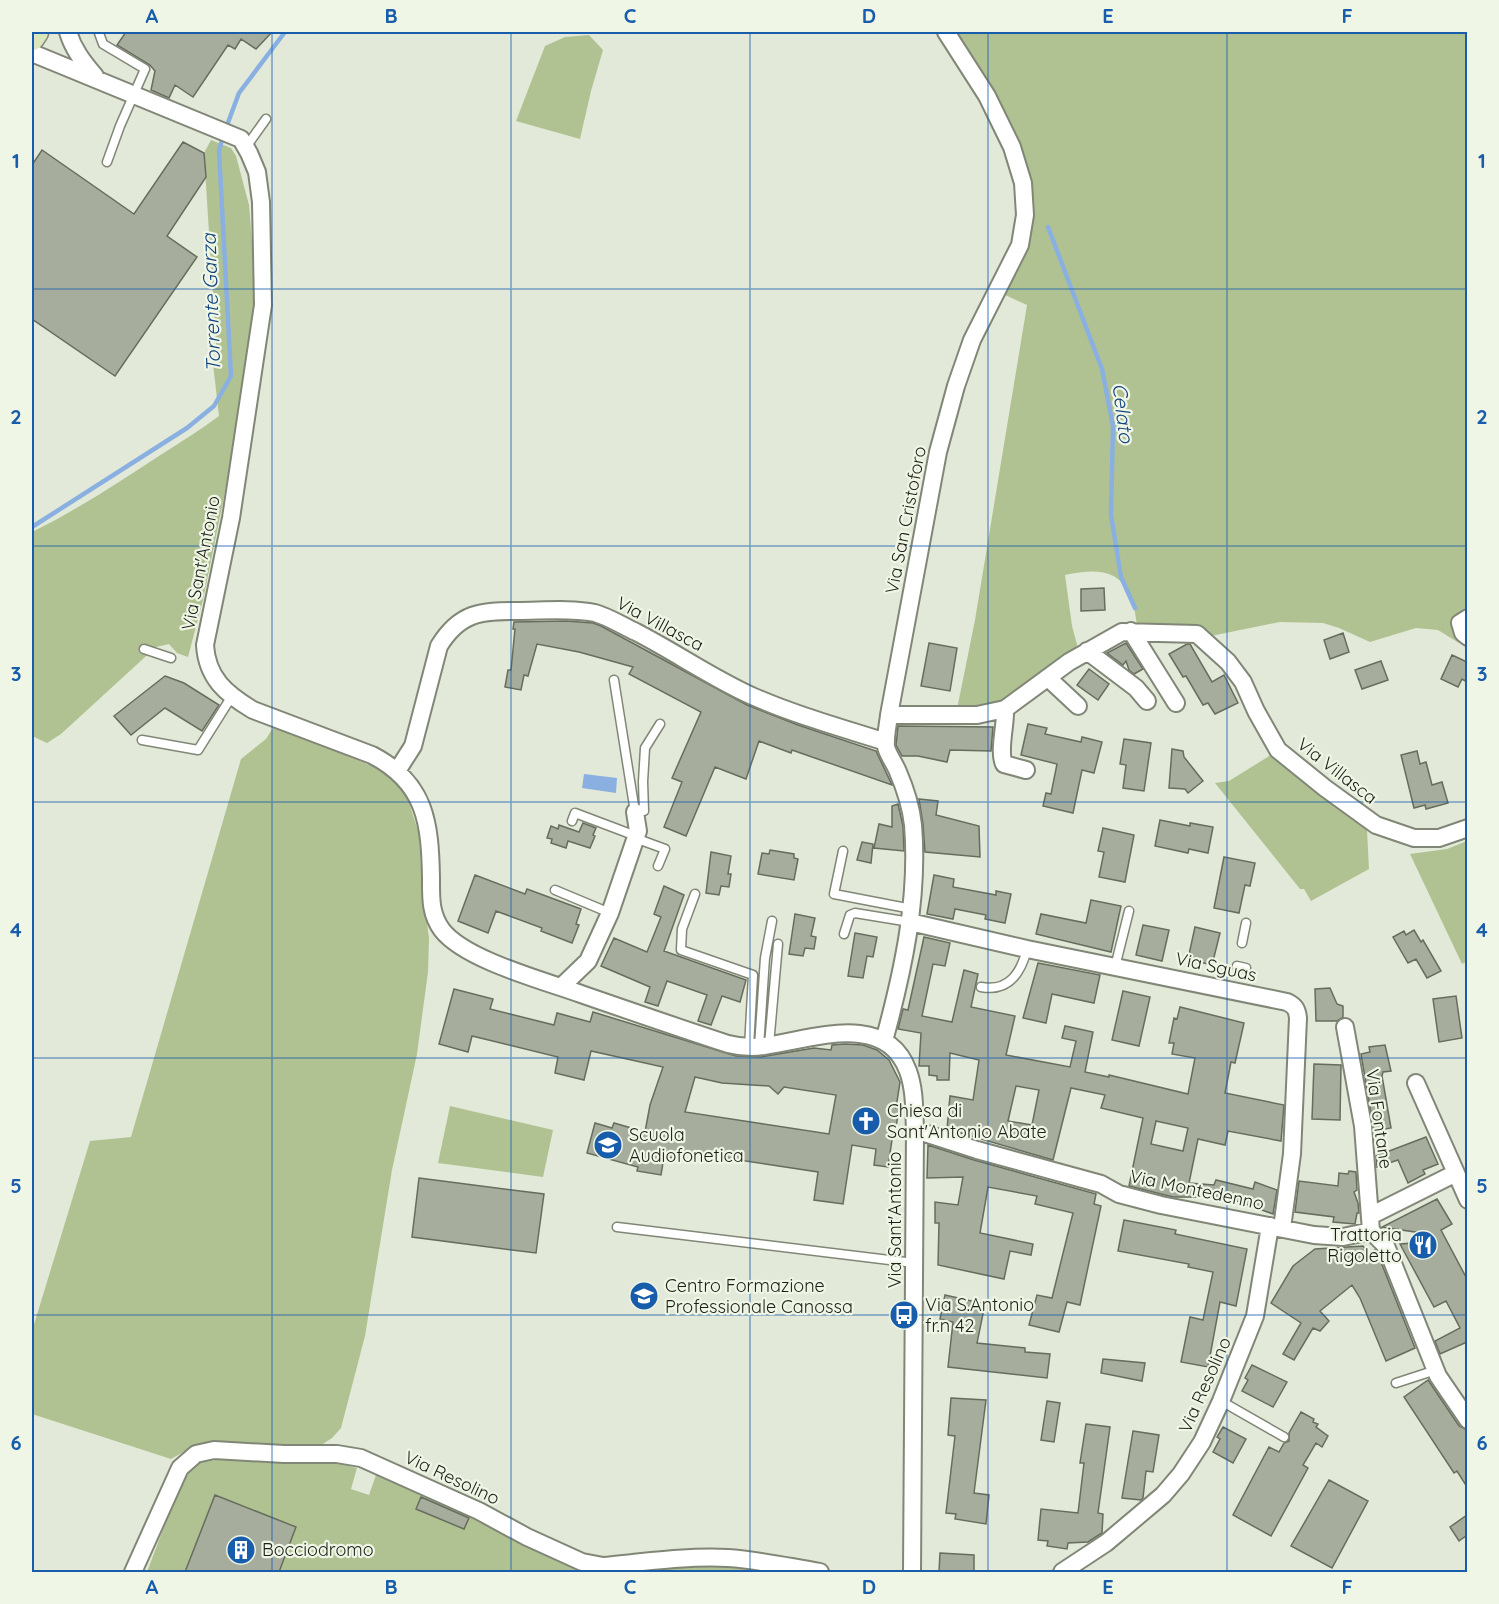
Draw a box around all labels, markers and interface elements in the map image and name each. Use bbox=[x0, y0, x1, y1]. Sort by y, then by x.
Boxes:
text: A bbox=[146, 3, 159, 28]
text: B bbox=[384, 3, 398, 28]
text: C bbox=[624, 3, 637, 28]
text: D bbox=[862, 3, 876, 28]
text: E bbox=[1102, 3, 1114, 28]
text: F bbox=[1341, 3, 1353, 28]
text: 1 bbox=[12, 148, 20, 173]
text: 1 bbox=[1478, 148, 1486, 173]
water label: Torrente Garza bbox=[196, 231, 225, 373]
water label: Celato bbox=[1107, 382, 1140, 445]
text: 2 bbox=[10, 404, 22, 429]
text: 2 bbox=[1476, 404, 1488, 429]
street label: Via San Cristoforo bbox=[880, 444, 931, 596]
street label: Via Sant'Antonio bbox=[176, 494, 225, 632]
street label: Via Villasca bbox=[613, 591, 708, 656]
text: 3 bbox=[11, 661, 21, 686]
text: 3 bbox=[1477, 661, 1487, 686]
street label: Via Villasca bbox=[1293, 732, 1382, 809]
text: 4 bbox=[10, 917, 22, 942]
text: 4 bbox=[1476, 917, 1488, 942]
street label: Via Sguas bbox=[1173, 947, 1259, 986]
street label: Via Fontane bbox=[1361, 1068, 1398, 1170]
place label: Chiesa di Sant'Antonio Abate bbox=[887, 1099, 1047, 1143]
church icon: Chiesa di Sant'Antonio Abate bbox=[850, 1105, 882, 1137]
place label: Scuola Audiofonetica bbox=[629, 1123, 744, 1167]
school or university icon: Scuola Audiofonetica bbox=[592, 1129, 624, 1161]
street label: Via Sant'Antonio bbox=[883, 1152, 906, 1288]
street label: Via Montedenno bbox=[1128, 1164, 1266, 1215]
text: 5 bbox=[10, 1173, 22, 1198]
text: 5 bbox=[1476, 1173, 1488, 1198]
place label: Trattoria Rigoletto bbox=[1327, 1223, 1402, 1267]
restaurant icon: Trattoria Rigoletto bbox=[1407, 1229, 1439, 1261]
place label: Centro Formazione Professionale Canossa bbox=[665, 1274, 853, 1318]
school or university icon: Centro Formazione Professionale Canossa bbox=[628, 1280, 660, 1312]
place label: Via S.Antonio fr.n 42 bbox=[925, 1293, 1034, 1337]
bus stop icon: Via S.Antonio fr.n 42 bbox=[888, 1299, 920, 1331]
street label: Via Resolino bbox=[1173, 1333, 1236, 1436]
text: 6 bbox=[10, 1430, 22, 1455]
text: 6 bbox=[1476, 1430, 1488, 1455]
street label: Via Resolino bbox=[401, 1445, 503, 1510]
building icon: Bocciodromo bbox=[225, 1534, 257, 1566]
place label: Bocciodromo bbox=[262, 1538, 374, 1561]
text: A bbox=[146, 1574, 159, 1599]
text: B bbox=[384, 1574, 398, 1599]
text: C bbox=[624, 1574, 637, 1599]
text: D bbox=[862, 1574, 876, 1599]
text: E bbox=[1102, 1574, 1114, 1599]
text: F bbox=[1341, 1574, 1353, 1599]

